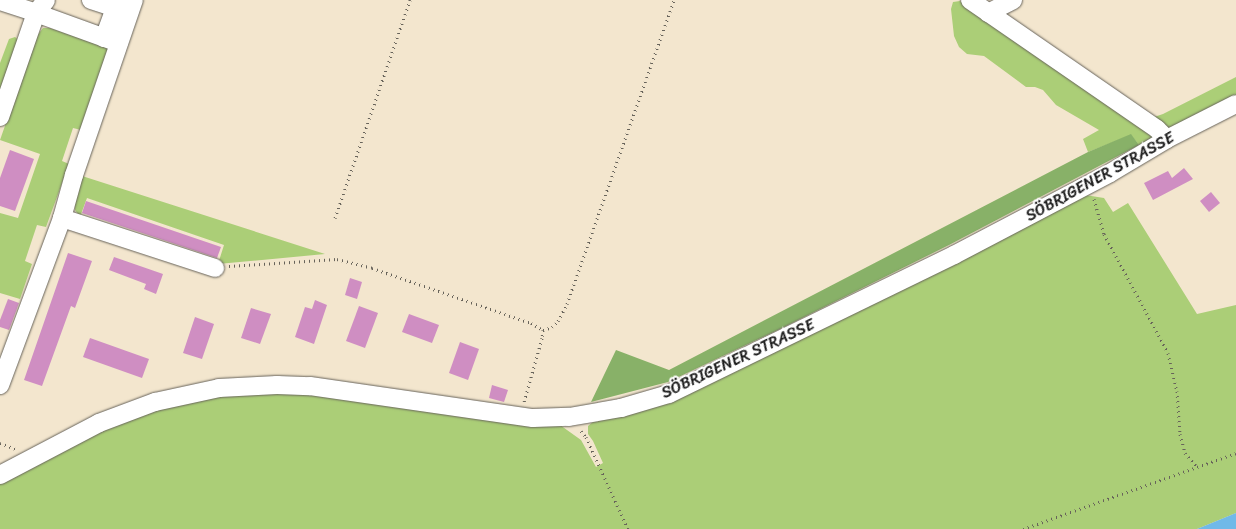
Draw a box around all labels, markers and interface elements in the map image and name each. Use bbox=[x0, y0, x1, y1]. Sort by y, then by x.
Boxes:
street label: SÖBRIGENER STRASSE bbox=[1022, 128, 1178, 226]
street label: SÖBRIGENER STRASSE bbox=[658, 315, 818, 403]

